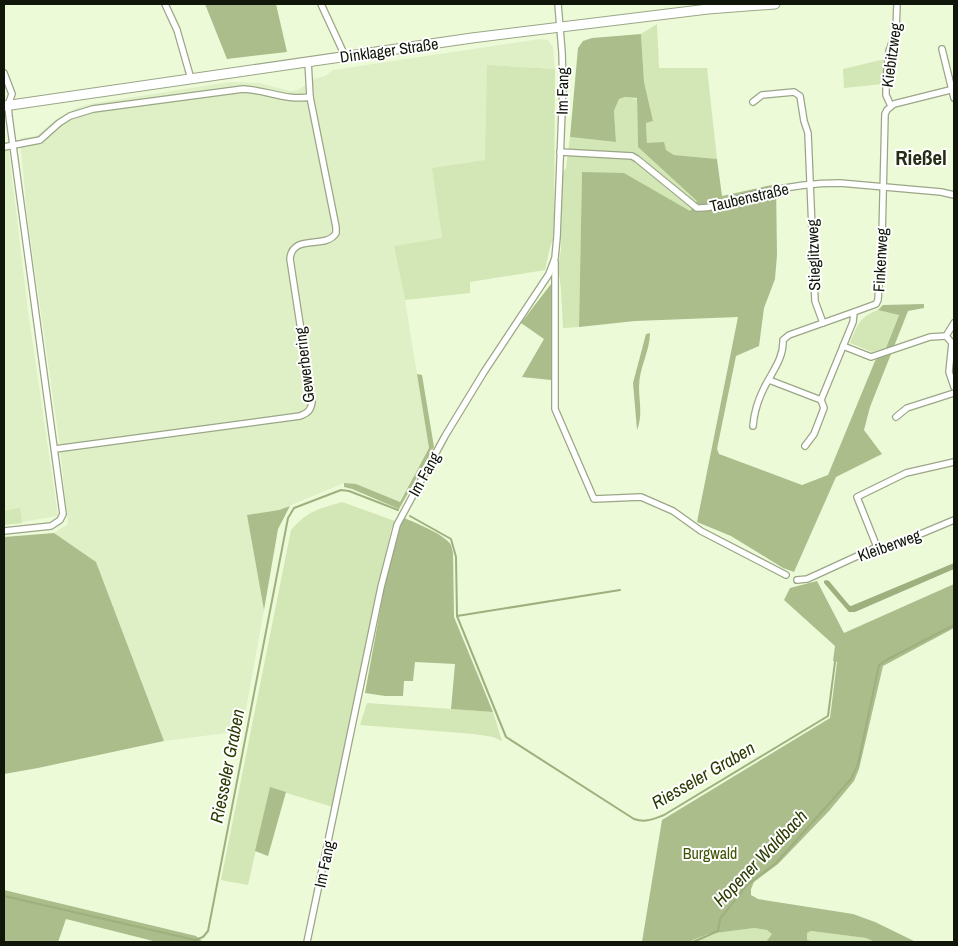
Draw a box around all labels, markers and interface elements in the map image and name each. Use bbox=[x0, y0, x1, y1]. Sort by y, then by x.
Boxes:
street label: Kiebitzweg bbox=[876, 21, 907, 89]
street label: Dinklager Straße bbox=[338, 32, 440, 68]
street label: Im Fang bbox=[551, 66, 573, 115]
district label: Rießel bbox=[895, 143, 947, 172]
street label: Taubenstraße bbox=[707, 177, 791, 217]
street label: Stieglitzweg bbox=[801, 218, 825, 291]
street label: Finkenweg bbox=[867, 227, 893, 293]
street label: Gewerbering bbox=[288, 325, 320, 404]
street label: Im Fang bbox=[403, 447, 445, 500]
street label: Kleiberweg bbox=[854, 523, 924, 567]
water label: Riesseler Graben bbox=[204, 707, 250, 825]
water label: Riesseler Graben bbox=[647, 735, 759, 815]
water label: Hopener Waldbach bbox=[707, 804, 813, 912]
street label: Im Fang bbox=[308, 838, 340, 890]
park label: Burgwald bbox=[683, 842, 737, 864]

